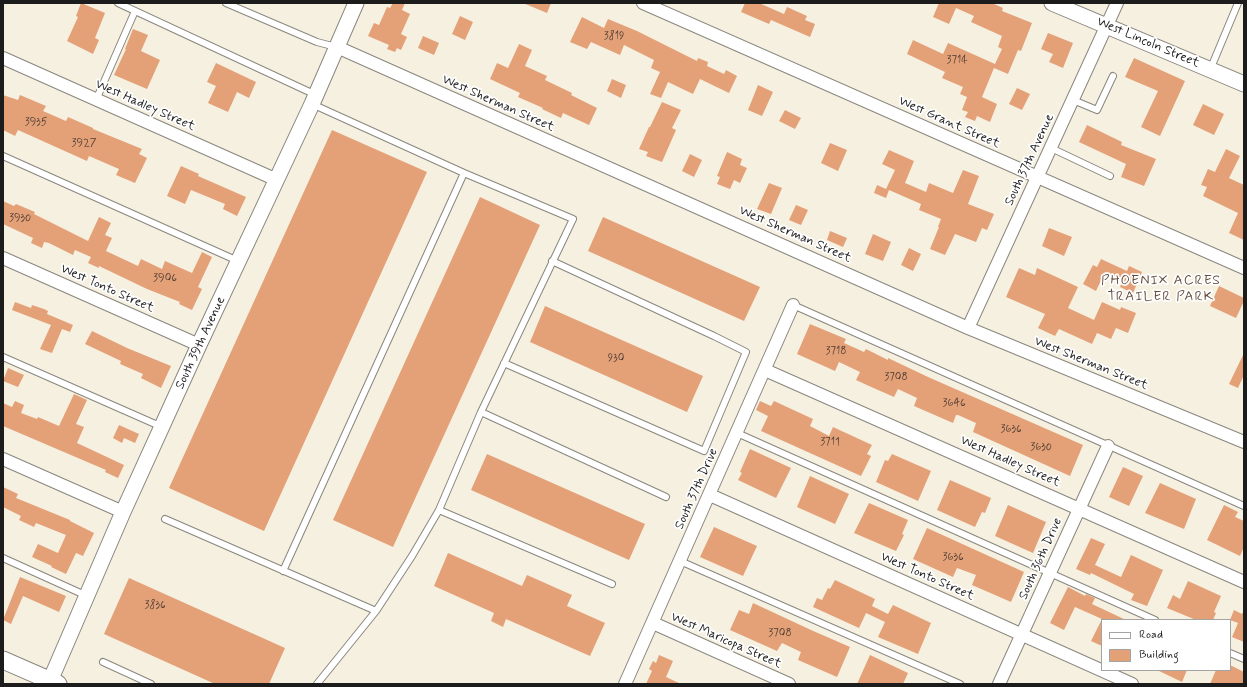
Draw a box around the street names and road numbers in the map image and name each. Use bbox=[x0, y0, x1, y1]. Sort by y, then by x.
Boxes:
street label: West Lincoln Street bbox=[1094, 14, 1202, 72]
street label: West Sherman Street bbox=[439, 72, 557, 136]
street label: West Hadley Street bbox=[93, 77, 197, 135]
street label: West Grant Street bbox=[896, 94, 1002, 152]
street label: South 37th Avenue bbox=[1002, 112, 1058, 208]
street label: West Sherman Street bbox=[736, 203, 854, 267]
street label: West Tonto Street bbox=[58, 261, 156, 317]
street label: South 39th Avenue bbox=[173, 294, 229, 392]
street label: West Sherman Street bbox=[1032, 334, 1150, 394]
street label: West Hadley Street bbox=[958, 433, 1062, 491]
street label: South 37th Drive bbox=[672, 446, 722, 532]
street label: South 36th Drive bbox=[1016, 516, 1066, 602]
street label: West Tonto Street bbox=[878, 549, 976, 605]
street label: West Maricopa Street bbox=[668, 610, 784, 672]

